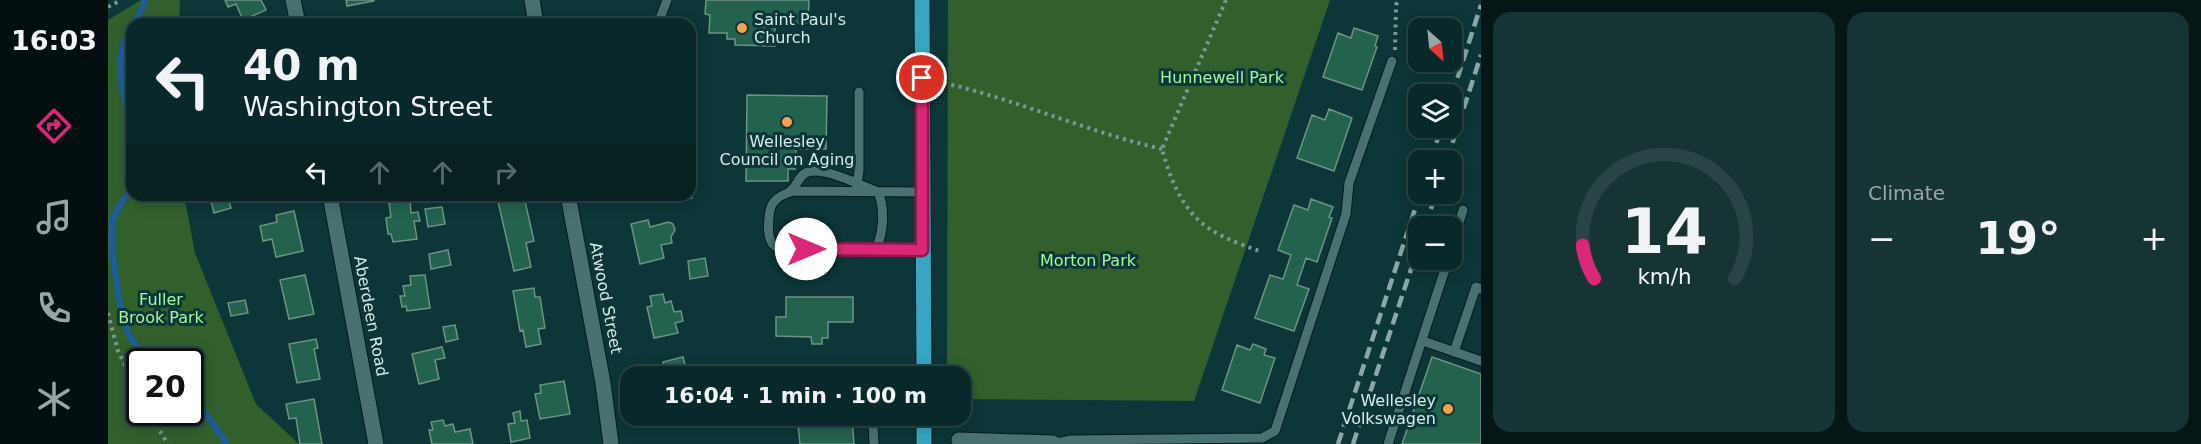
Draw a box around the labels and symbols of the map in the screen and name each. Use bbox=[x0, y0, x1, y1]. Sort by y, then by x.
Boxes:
place label: Saint Paul's Church bbox=[754, 10, 846, 47]
north arrow bbox=[1408, 18, 1462, 72]
marker: Saint Paul's Church bbox=[735, 21, 749, 35]
pin bbox=[896, 52, 947, 103]
park label: Hunnewell Park bbox=[1160, 68, 1285, 87]
marker: Wellesley Council on Aging bbox=[780, 115, 794, 129]
place label: Wellesley Council on Aging bbox=[720, 132, 854, 169]
position arrow bbox=[774, 217, 838, 281]
street label: Atwood Street bbox=[586, 240, 626, 356]
park label: Morton Park bbox=[1040, 251, 1137, 270]
street label: Aberdeen Road bbox=[350, 254, 392, 378]
park label: Fuller Brook Park bbox=[118, 290, 205, 327]
speed limit sign: 20 bbox=[126, 348, 204, 426]
place label: Wellesley Volkswagen bbox=[1341, 391, 1436, 428]
marker: Wellesley Volkswagen bbox=[1441, 402, 1455, 416]

